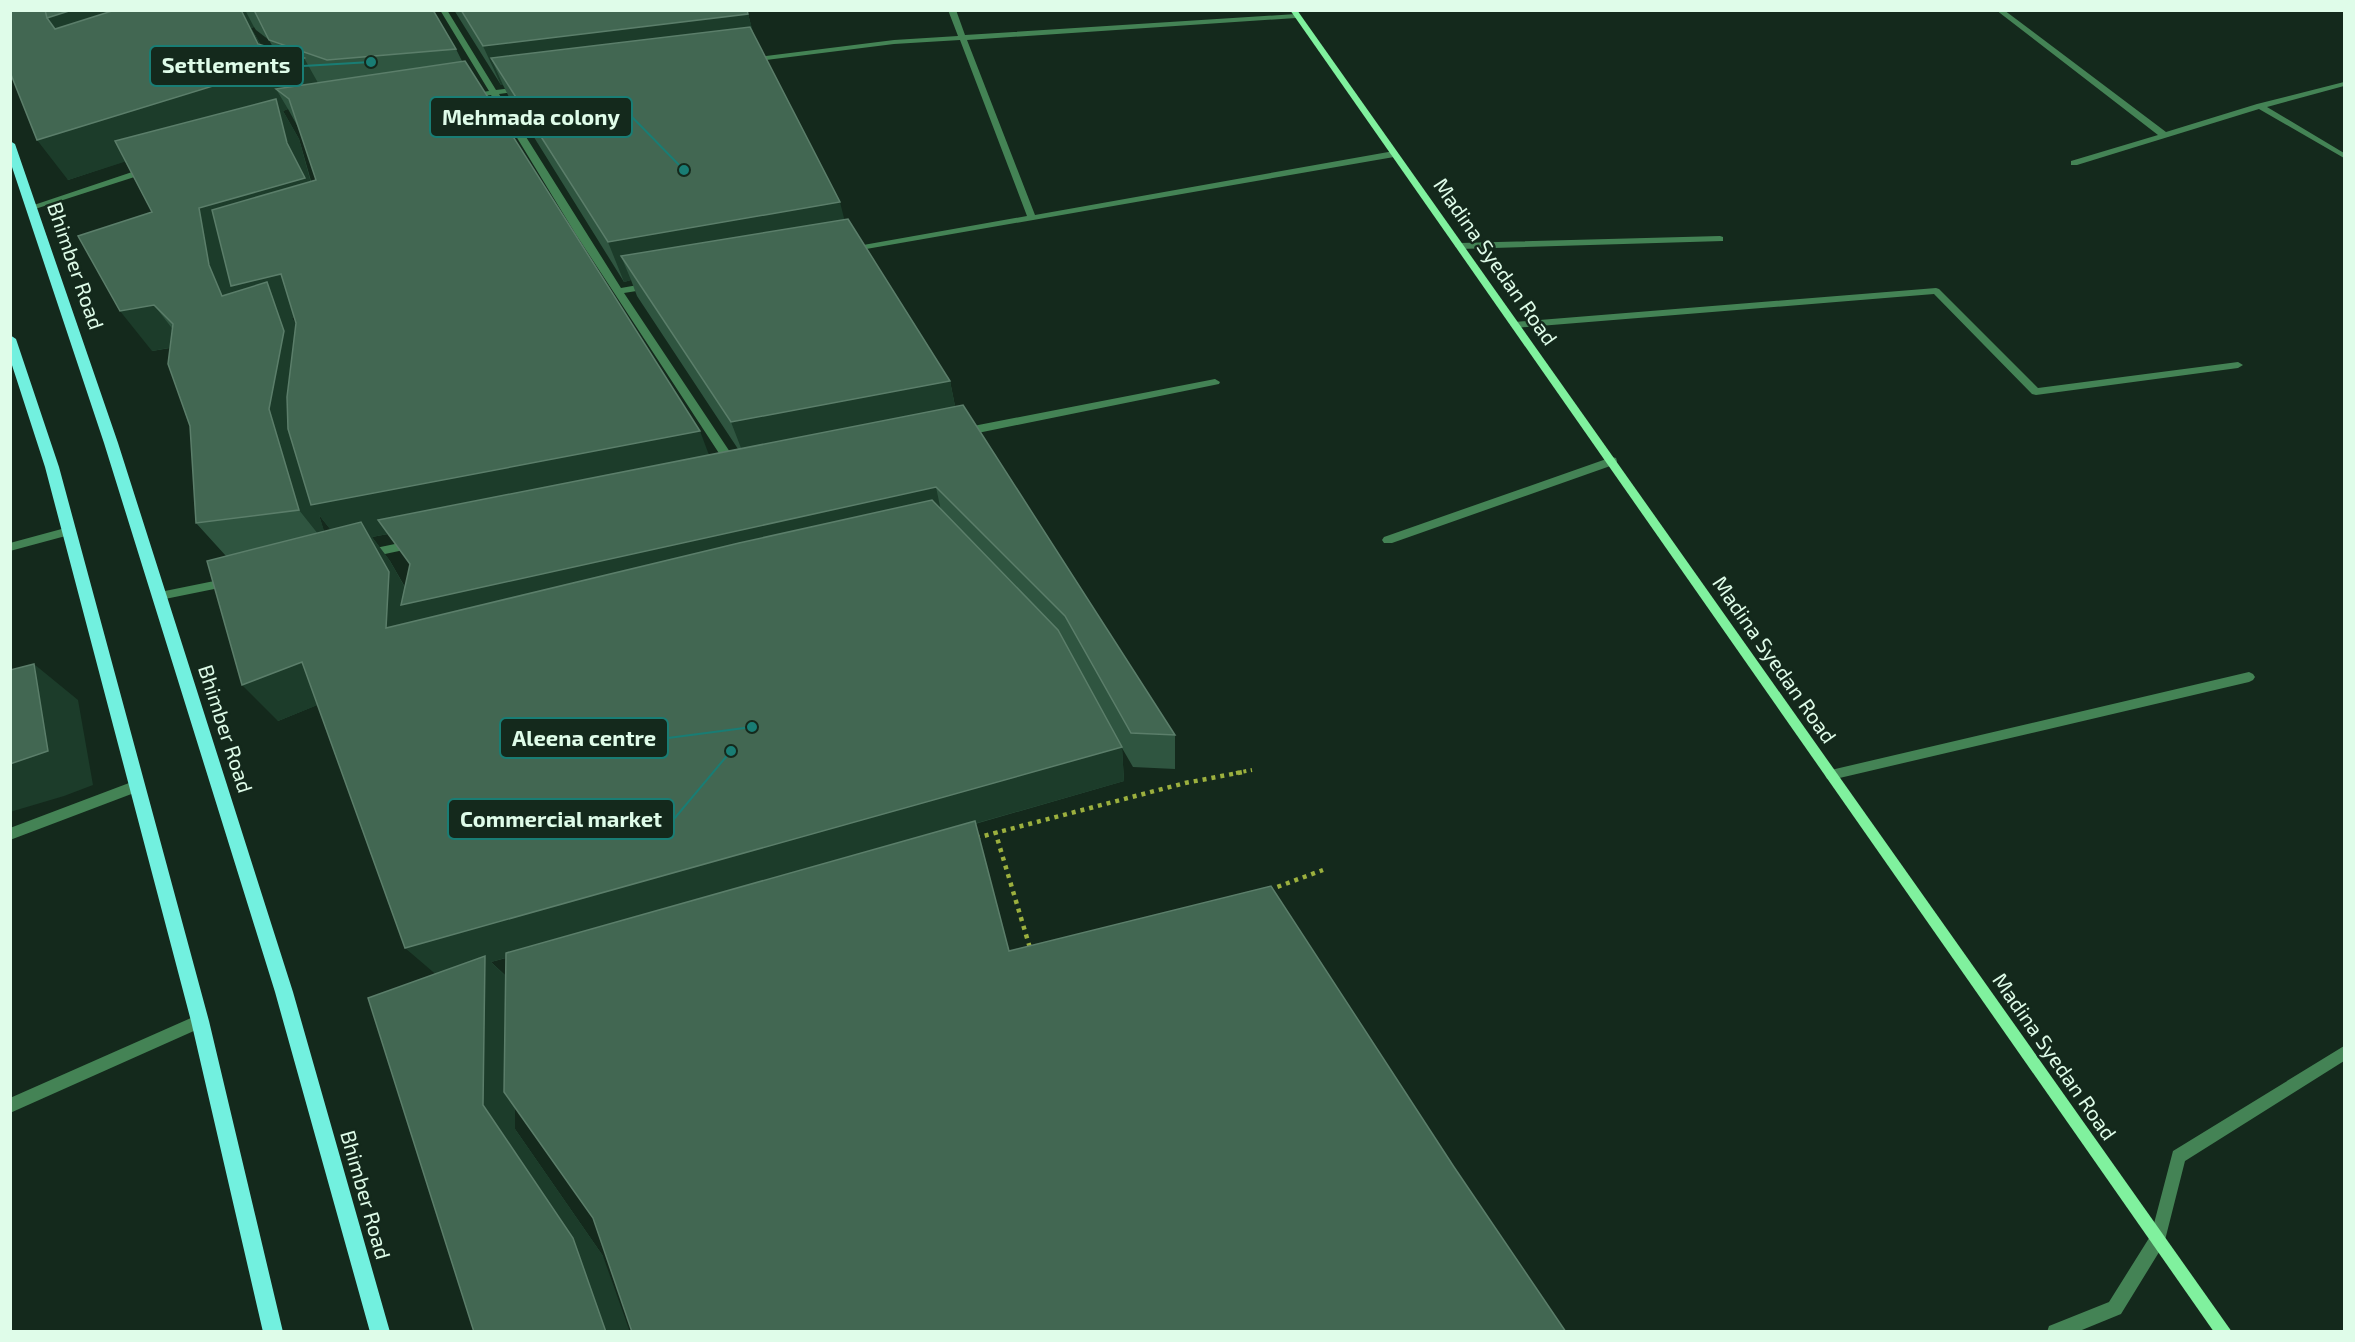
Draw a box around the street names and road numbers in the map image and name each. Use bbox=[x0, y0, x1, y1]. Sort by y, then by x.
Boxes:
street label: Madina Syedan Road bbox=[1429, 173, 1563, 350]
street label: Bhimber Road bbox=[43, 199, 110, 333]
street label: Madina Syedan Road bbox=[1708, 571, 1842, 748]
street label: Bhimber Road bbox=[194, 661, 259, 796]
street label: Madina Syedan Road bbox=[1988, 968, 2122, 1145]
street label: Bhimber Road bbox=[336, 1127, 397, 1262]

